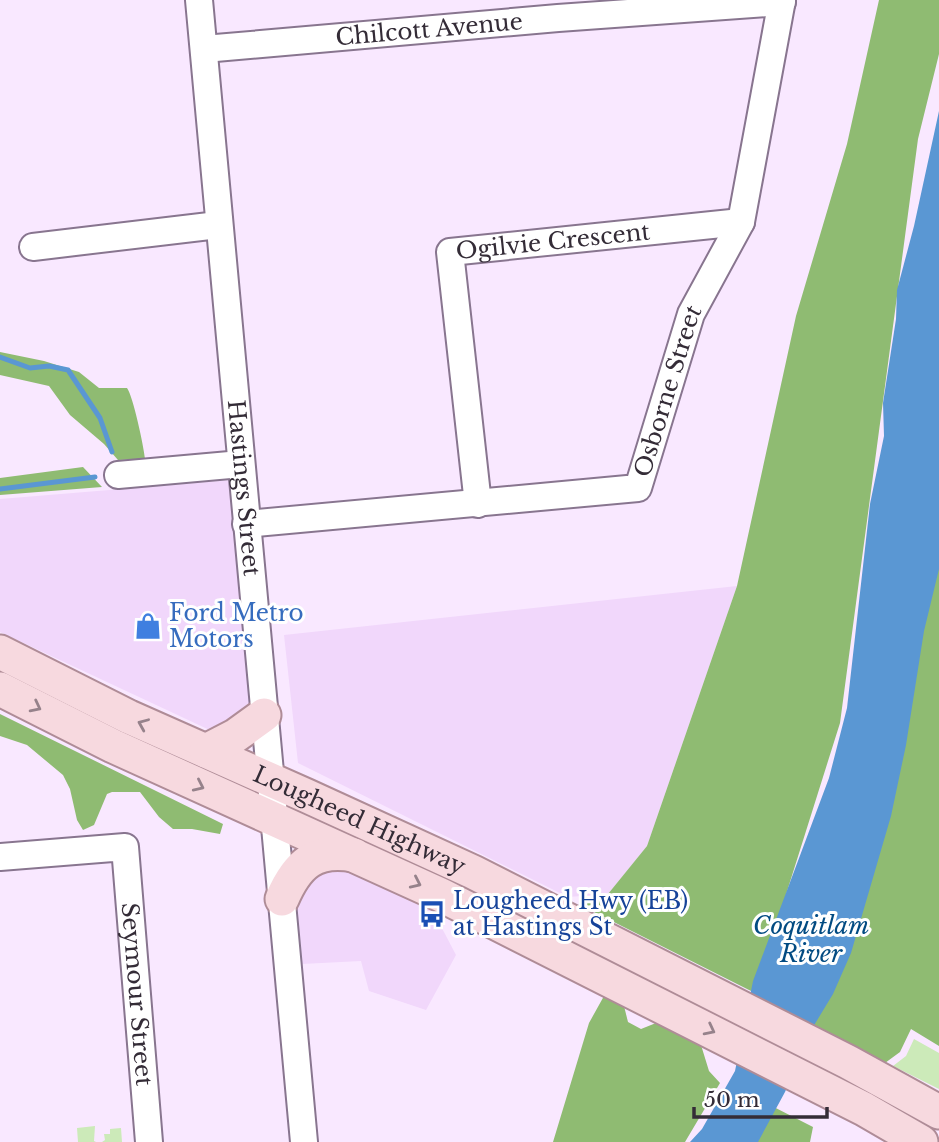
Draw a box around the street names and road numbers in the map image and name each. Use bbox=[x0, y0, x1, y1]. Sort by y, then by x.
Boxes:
street label: Chilcott Avenue bbox=[334, 7, 524, 51]
street label: Ogilvie Crescent bbox=[454, 217, 652, 265]
street label: Osborne Street bbox=[628, 300, 707, 480]
street label: Hastings Street bbox=[222, 399, 266, 578]
street label: Lougheed Highway bbox=[249, 760, 470, 881]
street label: Seymour Street bbox=[116, 901, 158, 1087]

